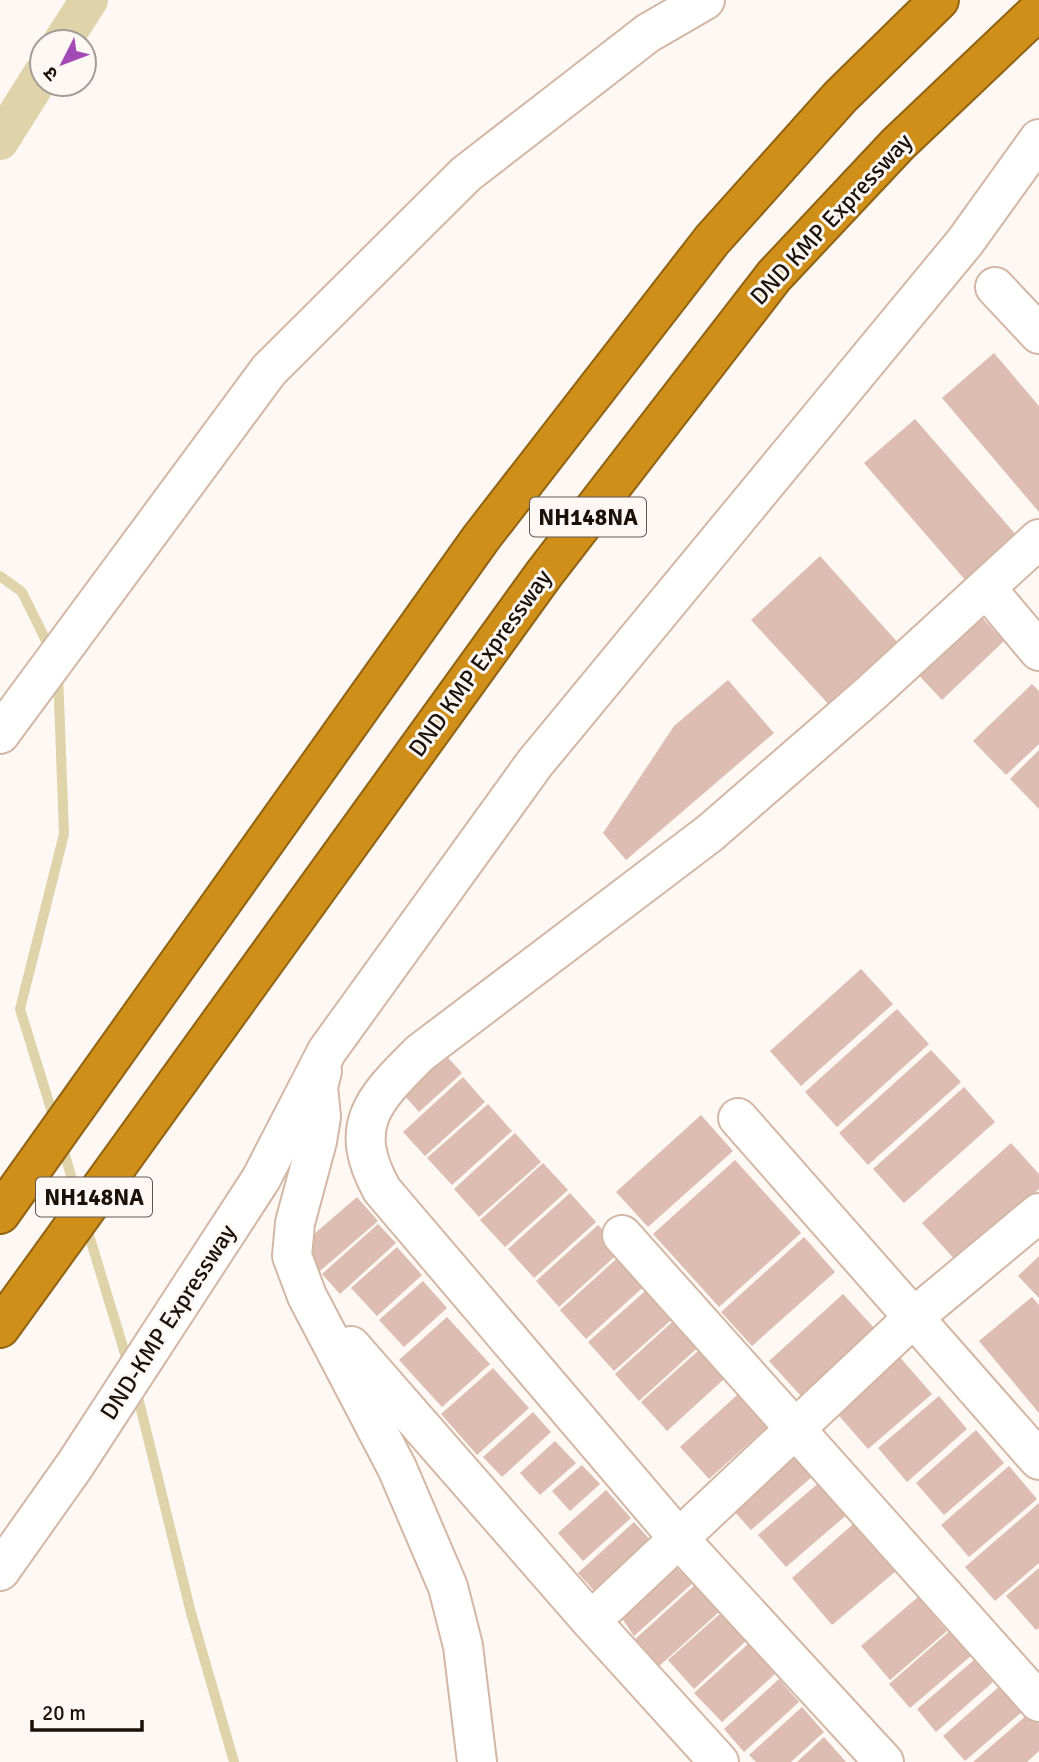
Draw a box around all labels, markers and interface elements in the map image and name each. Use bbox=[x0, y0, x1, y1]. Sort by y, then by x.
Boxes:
north arrow bbox=[28, 28, 98, 98]
text: उ bbox=[38, 61, 64, 86]
street label: DND KMP Expressway bbox=[744, 127, 918, 311]
road number: NH148NA bbox=[530, 498, 646, 537]
street label: DND KMP Expressway bbox=[402, 563, 558, 763]
road number: NH148NA bbox=[36, 1178, 152, 1216]
street label: DND-KMP Expressway bbox=[94, 1219, 242, 1425]
scale bar bbox=[32, 1688, 142, 1732]
text: 20 m bbox=[42, 1700, 86, 1726]

